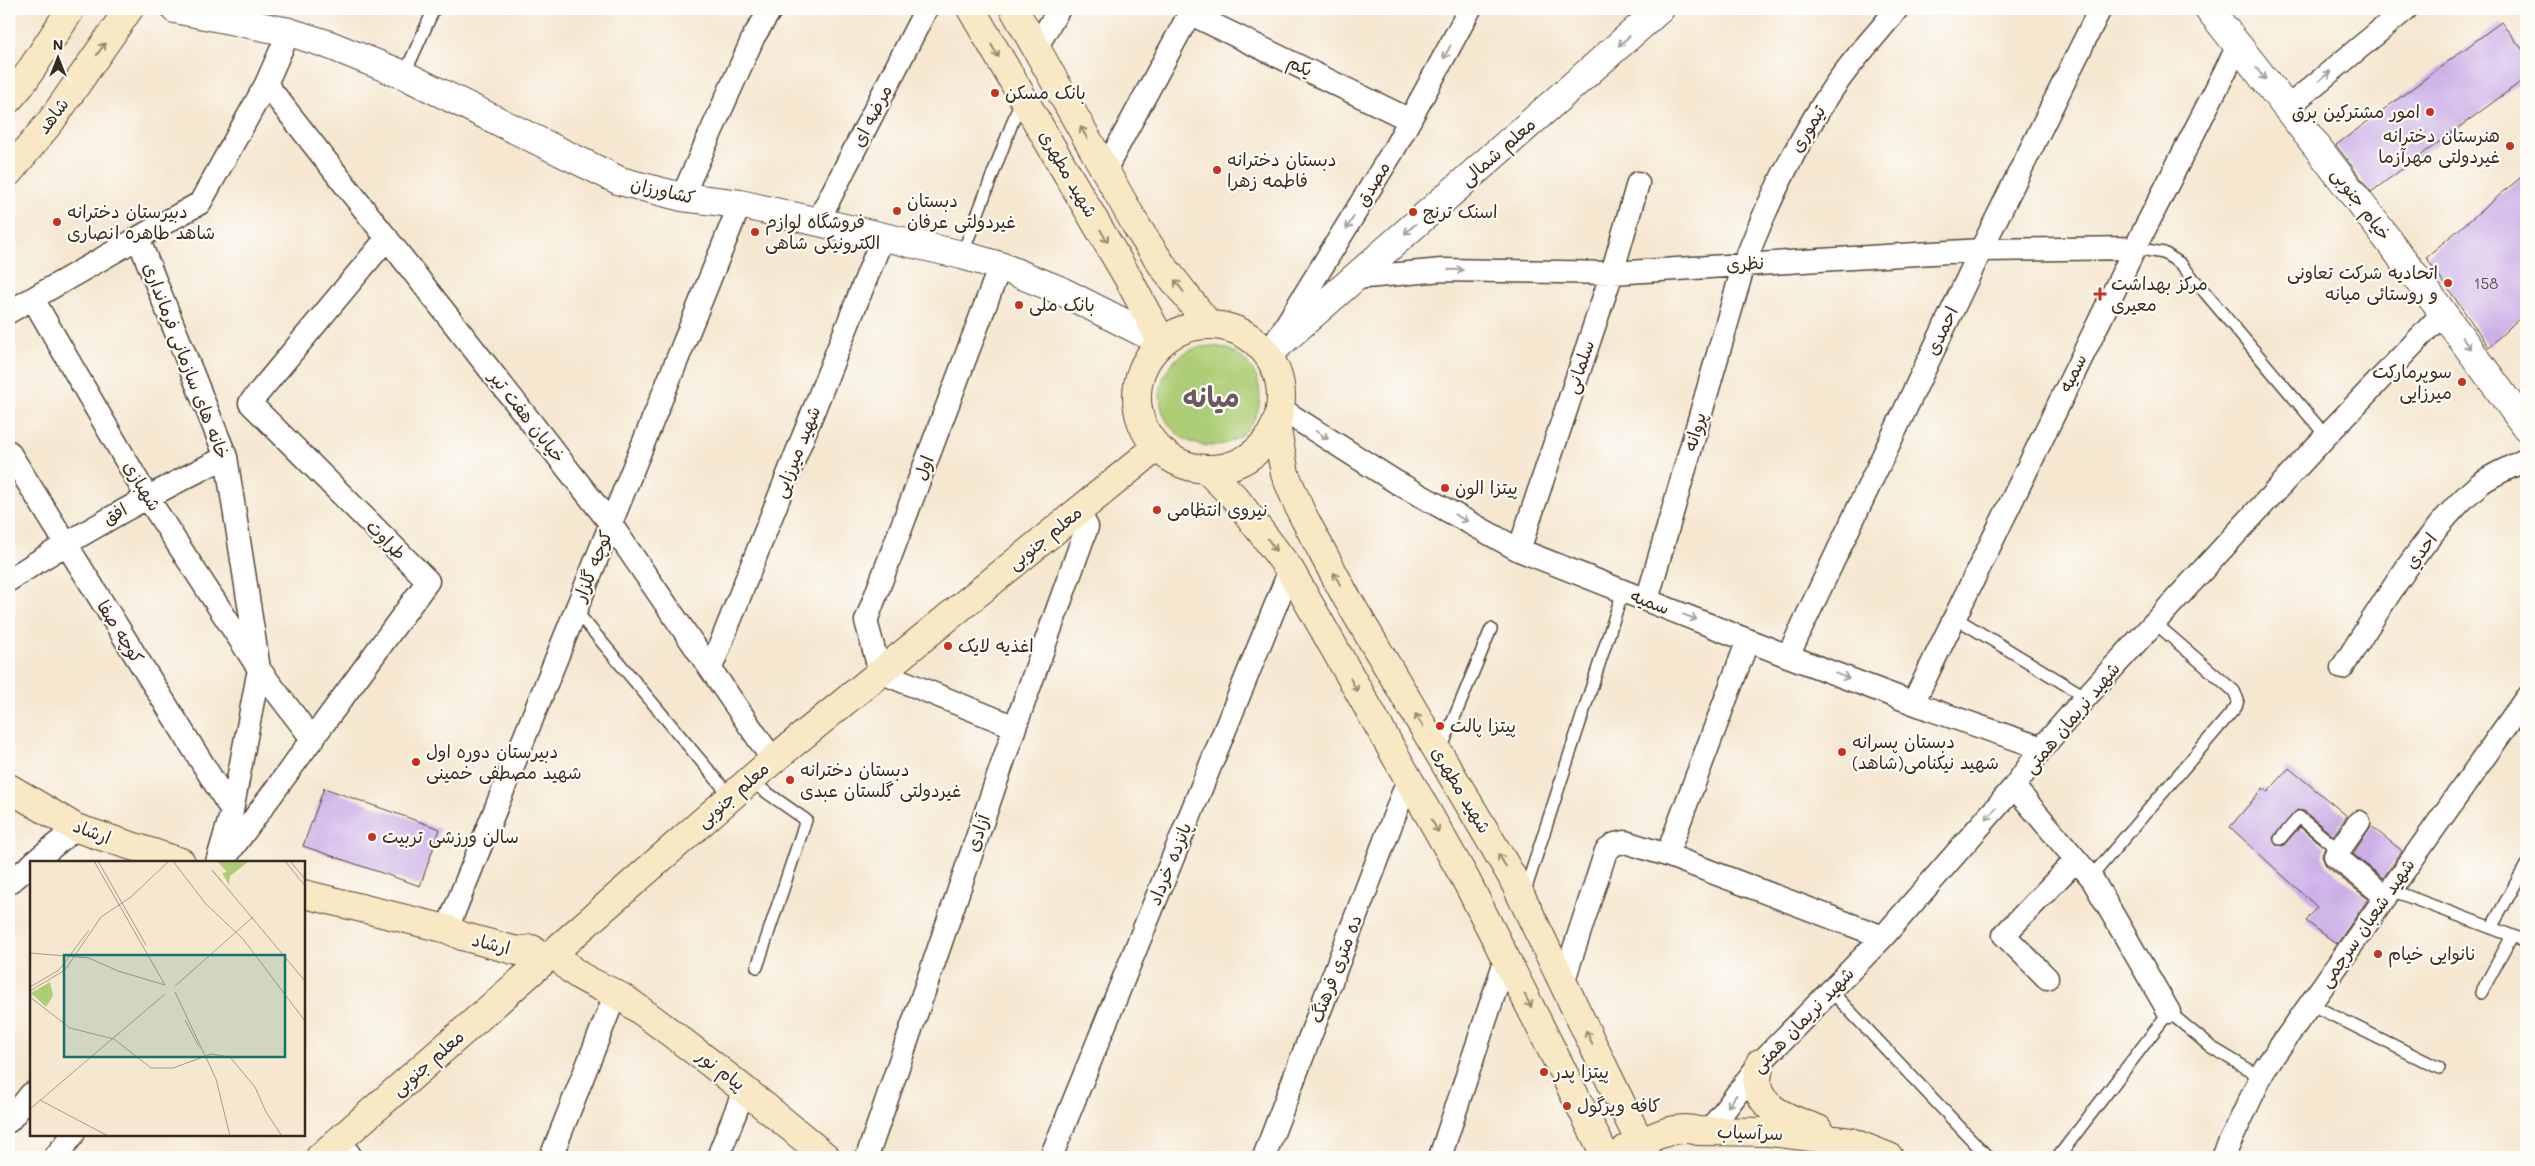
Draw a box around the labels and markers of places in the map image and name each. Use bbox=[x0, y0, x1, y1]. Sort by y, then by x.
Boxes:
place label: بانک مسکن bbox=[1005, 80, 1086, 104]
marker: بانک مسکن bbox=[989, 87, 1001, 99]
place label: امور مشترکین برق bbox=[2292, 99, 2420, 123]
marker: امور مشترکین برق bbox=[2424, 106, 2436, 118]
place label: هنرستان دخترانه غیردولتی مهرآزما bbox=[2378, 123, 2500, 168]
marker: هنرستان دخترانه غیردولتی مهرآزما bbox=[2504, 140, 2516, 152]
place label: دبستان دخترانه فاطمه زهرا bbox=[1227, 147, 1336, 192]
marker: دبستان دخترانه فاطمه زهرا bbox=[1211, 164, 1223, 176]
place label: دبستان غیردولتی عرفان bbox=[907, 188, 1016, 233]
place label: دبیرستان دخترانه شاهد طاهره انصاری bbox=[67, 199, 215, 244]
place label: اسنک ترنج bbox=[1423, 199, 1498, 224]
marker: دبستان غیردولتی عرفان bbox=[891, 205, 903, 217]
marker: اسنک ترنج bbox=[1407, 206, 1419, 218]
place label: فروشگاه لوازم الکترونیکی شاهی bbox=[765, 209, 880, 254]
marker: دبیرستان دخترانه شاهد طاهره انصاری bbox=[51, 216, 63, 228]
marker: فروشگاه لوازم الکترونیکی شاهی bbox=[749, 226, 761, 238]
place label: اتحادیه شرکت تعاونی و روستائی میانه bbox=[2287, 260, 2438, 305]
place label: مرکز بهداشت معیری bbox=[2111, 271, 2208, 316]
marker: اتحادیه شرکت تعاونی و روستائی میانه bbox=[2442, 277, 2454, 289]
marker: مرکز بهداشت معیری bbox=[2093, 287, 2107, 301]
place label: بانک ملی bbox=[1029, 292, 1095, 316]
marker: بانک ملی bbox=[1013, 299, 1025, 311]
place label: سوپرمارکت میرزایی bbox=[2372, 359, 2452, 404]
marker: سوپرمارکت میرزایی bbox=[2456, 376, 2468, 388]
place label: پیتزا الون bbox=[1455, 475, 1518, 500]
marker: پیتزا الون bbox=[1439, 482, 1451, 494]
place label: نیروی انتظامی bbox=[1167, 497, 1267, 521]
marker: نیروی انتظامی bbox=[1151, 504, 1163, 516]
place label: اغذیه لایک bbox=[958, 633, 1034, 657]
marker: اغذیه لایک bbox=[942, 640, 954, 652]
place label: پیتزا پالت bbox=[1450, 713, 1516, 738]
marker: پیتزا پالت bbox=[1434, 720, 1446, 732]
place label: دبستان پسرانه شهید نیکنامی(شاهد) bbox=[1852, 729, 1999, 774]
place label: دبیرستان دوره اول شهید مصطفی خمینی bbox=[426, 739, 582, 784]
marker: دبستان پسرانه شهید نیکنامی(شاهد) bbox=[1836, 746, 1848, 758]
marker: دبیرستان دوره اول شهید مصطفی خمینی bbox=[410, 756, 422, 768]
place label: دبستان دخترانه غیردولتی گلستان عبدی bbox=[800, 757, 961, 802]
marker: دبستان دخترانه غیردولتی گلستان عبدی bbox=[784, 774, 796, 786]
place label: سالن ورزشی تربیت bbox=[382, 824, 519, 848]
marker: سالن ورزشی تربیت bbox=[366, 831, 378, 843]
place label: نانوایی خیام bbox=[2388, 941, 2476, 968]
marker: نانوایی خیام bbox=[2372, 948, 2384, 960]
place label: پیتزا پدر bbox=[1552, 1059, 1609, 1084]
marker: پیتزا پدر bbox=[1538, 1066, 1550, 1078]
place label: کافه ویرگول bbox=[1577, 1093, 1661, 1117]
marker: کافه ویرگول bbox=[1561, 1100, 1573, 1112]

